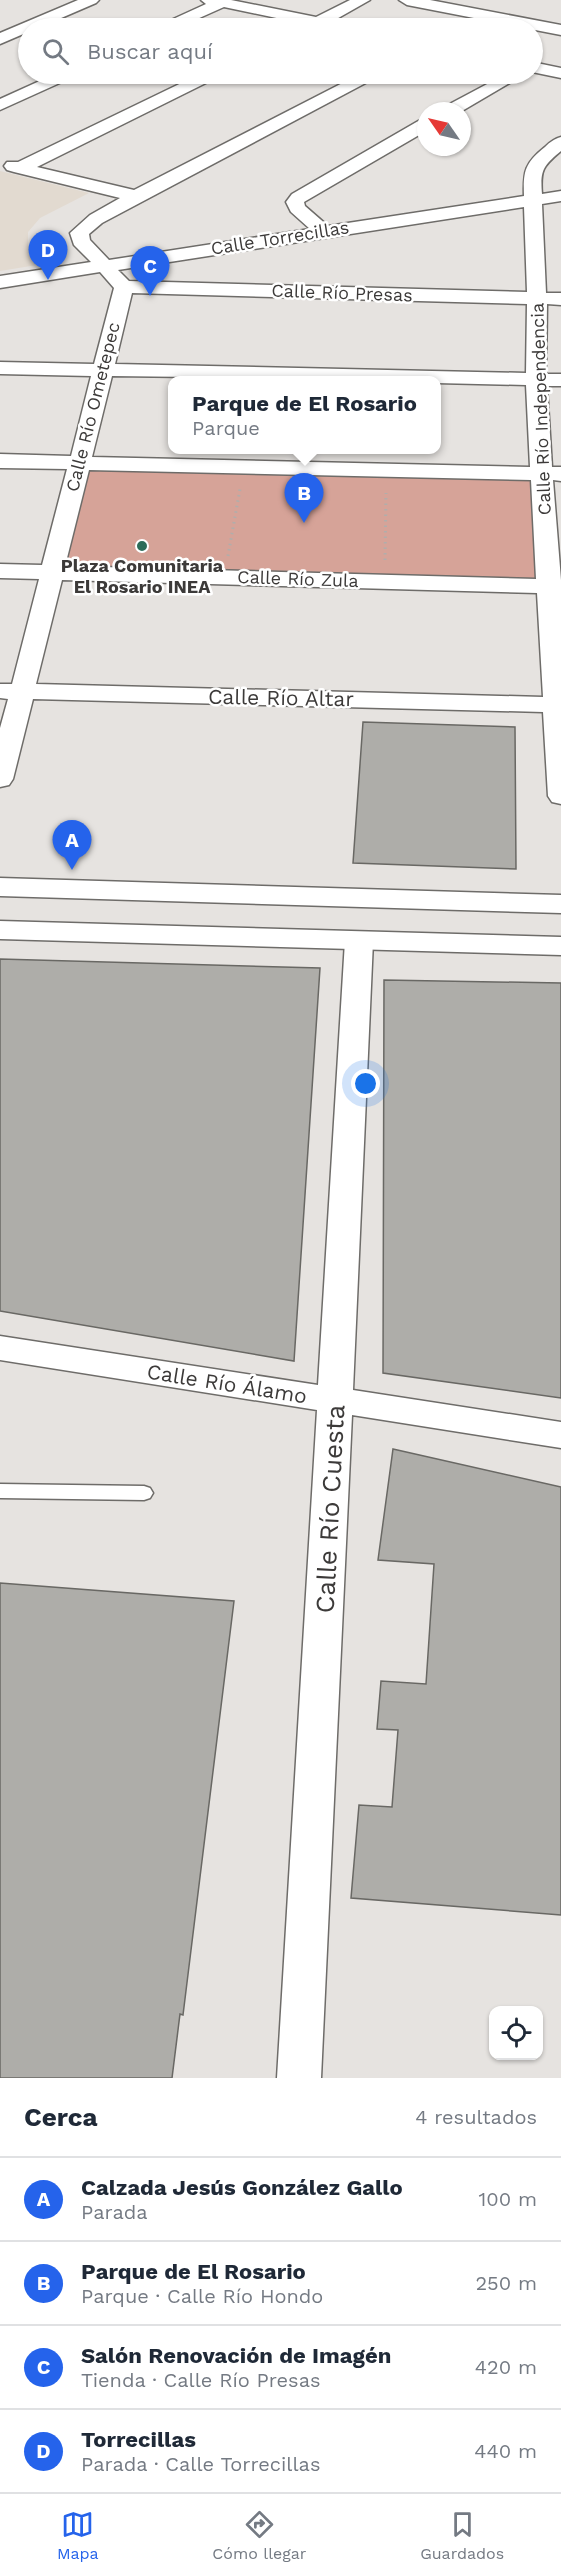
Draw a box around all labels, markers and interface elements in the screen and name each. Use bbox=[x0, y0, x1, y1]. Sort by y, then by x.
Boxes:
search box bbox=[18, 18, 543, 84]
icon: search bbox=[39, 35, 72, 68]
text: Buscar aquí bbox=[87, 39, 213, 64]
north arrow bbox=[417, 102, 471, 156]
street label: Calle Torrecillas bbox=[209, 216, 351, 259]
pin: D bbox=[28, 230, 68, 280]
pin: C bbox=[130, 246, 170, 296]
street label: Calle Río Presas bbox=[271, 280, 413, 305]
street label: Calle Río Independencia bbox=[526, 303, 555, 516]
street label: Calle Río Ometepec bbox=[61, 320, 124, 494]
popup bbox=[168, 376, 441, 454]
text: Parque de El Rosario bbox=[192, 391, 417, 416]
text: Parque bbox=[192, 416, 260, 440]
pin: B bbox=[284, 474, 324, 523]
marker: Plaza Comunitaria El Rosario INEA bbox=[135, 539, 149, 553]
place label: Plaza Comunitaria El Rosario INEA bbox=[61, 555, 224, 597]
street label: Calle Río Zula bbox=[237, 566, 359, 591]
street label: Calle Río Altar bbox=[208, 684, 355, 711]
pin: A bbox=[52, 820, 92, 870]
your location bbox=[351, 1069, 380, 1098]
street label: Calle Río Álamo bbox=[145, 1359, 309, 1408]
street label: Calle Río Cuesta bbox=[310, 1404, 350, 1614]
map controls bbox=[489, 2006, 543, 2060]
button: locate bbox=[489, 2006, 543, 2060]
text: Cerca bbox=[24, 2102, 98, 2132]
text: 4 resultados bbox=[415, 2105, 537, 2129]
text: Calzada Jesús González Gallo bbox=[81, 2175, 403, 2200]
text: A bbox=[37, 2187, 50, 2211]
text: 100 m bbox=[478, 2187, 537, 2211]
text: Parada bbox=[81, 2200, 148, 2224]
text: Parque de El Rosario bbox=[81, 2259, 306, 2284]
text: B bbox=[37, 2271, 50, 2295]
text: 250 m bbox=[475, 2271, 537, 2295]
text: Parque · Calle Río Hondo bbox=[81, 2284, 323, 2308]
text: Salón Renovación de Imagén bbox=[81, 2343, 391, 2368]
text: C bbox=[37, 2355, 50, 2379]
text: 420 m bbox=[475, 2355, 537, 2379]
text: Tienda · Calle Río Presas bbox=[81, 2368, 321, 2392]
text: Torrecillas bbox=[81, 2427, 196, 2452]
text: D bbox=[36, 2439, 51, 2463]
text: 440 m bbox=[474, 2439, 537, 2463]
text: Parada · Calle Torrecillas bbox=[81, 2452, 320, 2476]
tab: Mapa bbox=[57, 2508, 99, 2563]
tab: Cómo llegar bbox=[212, 2508, 306, 2563]
tab: Guardados bbox=[420, 2508, 504, 2563]

